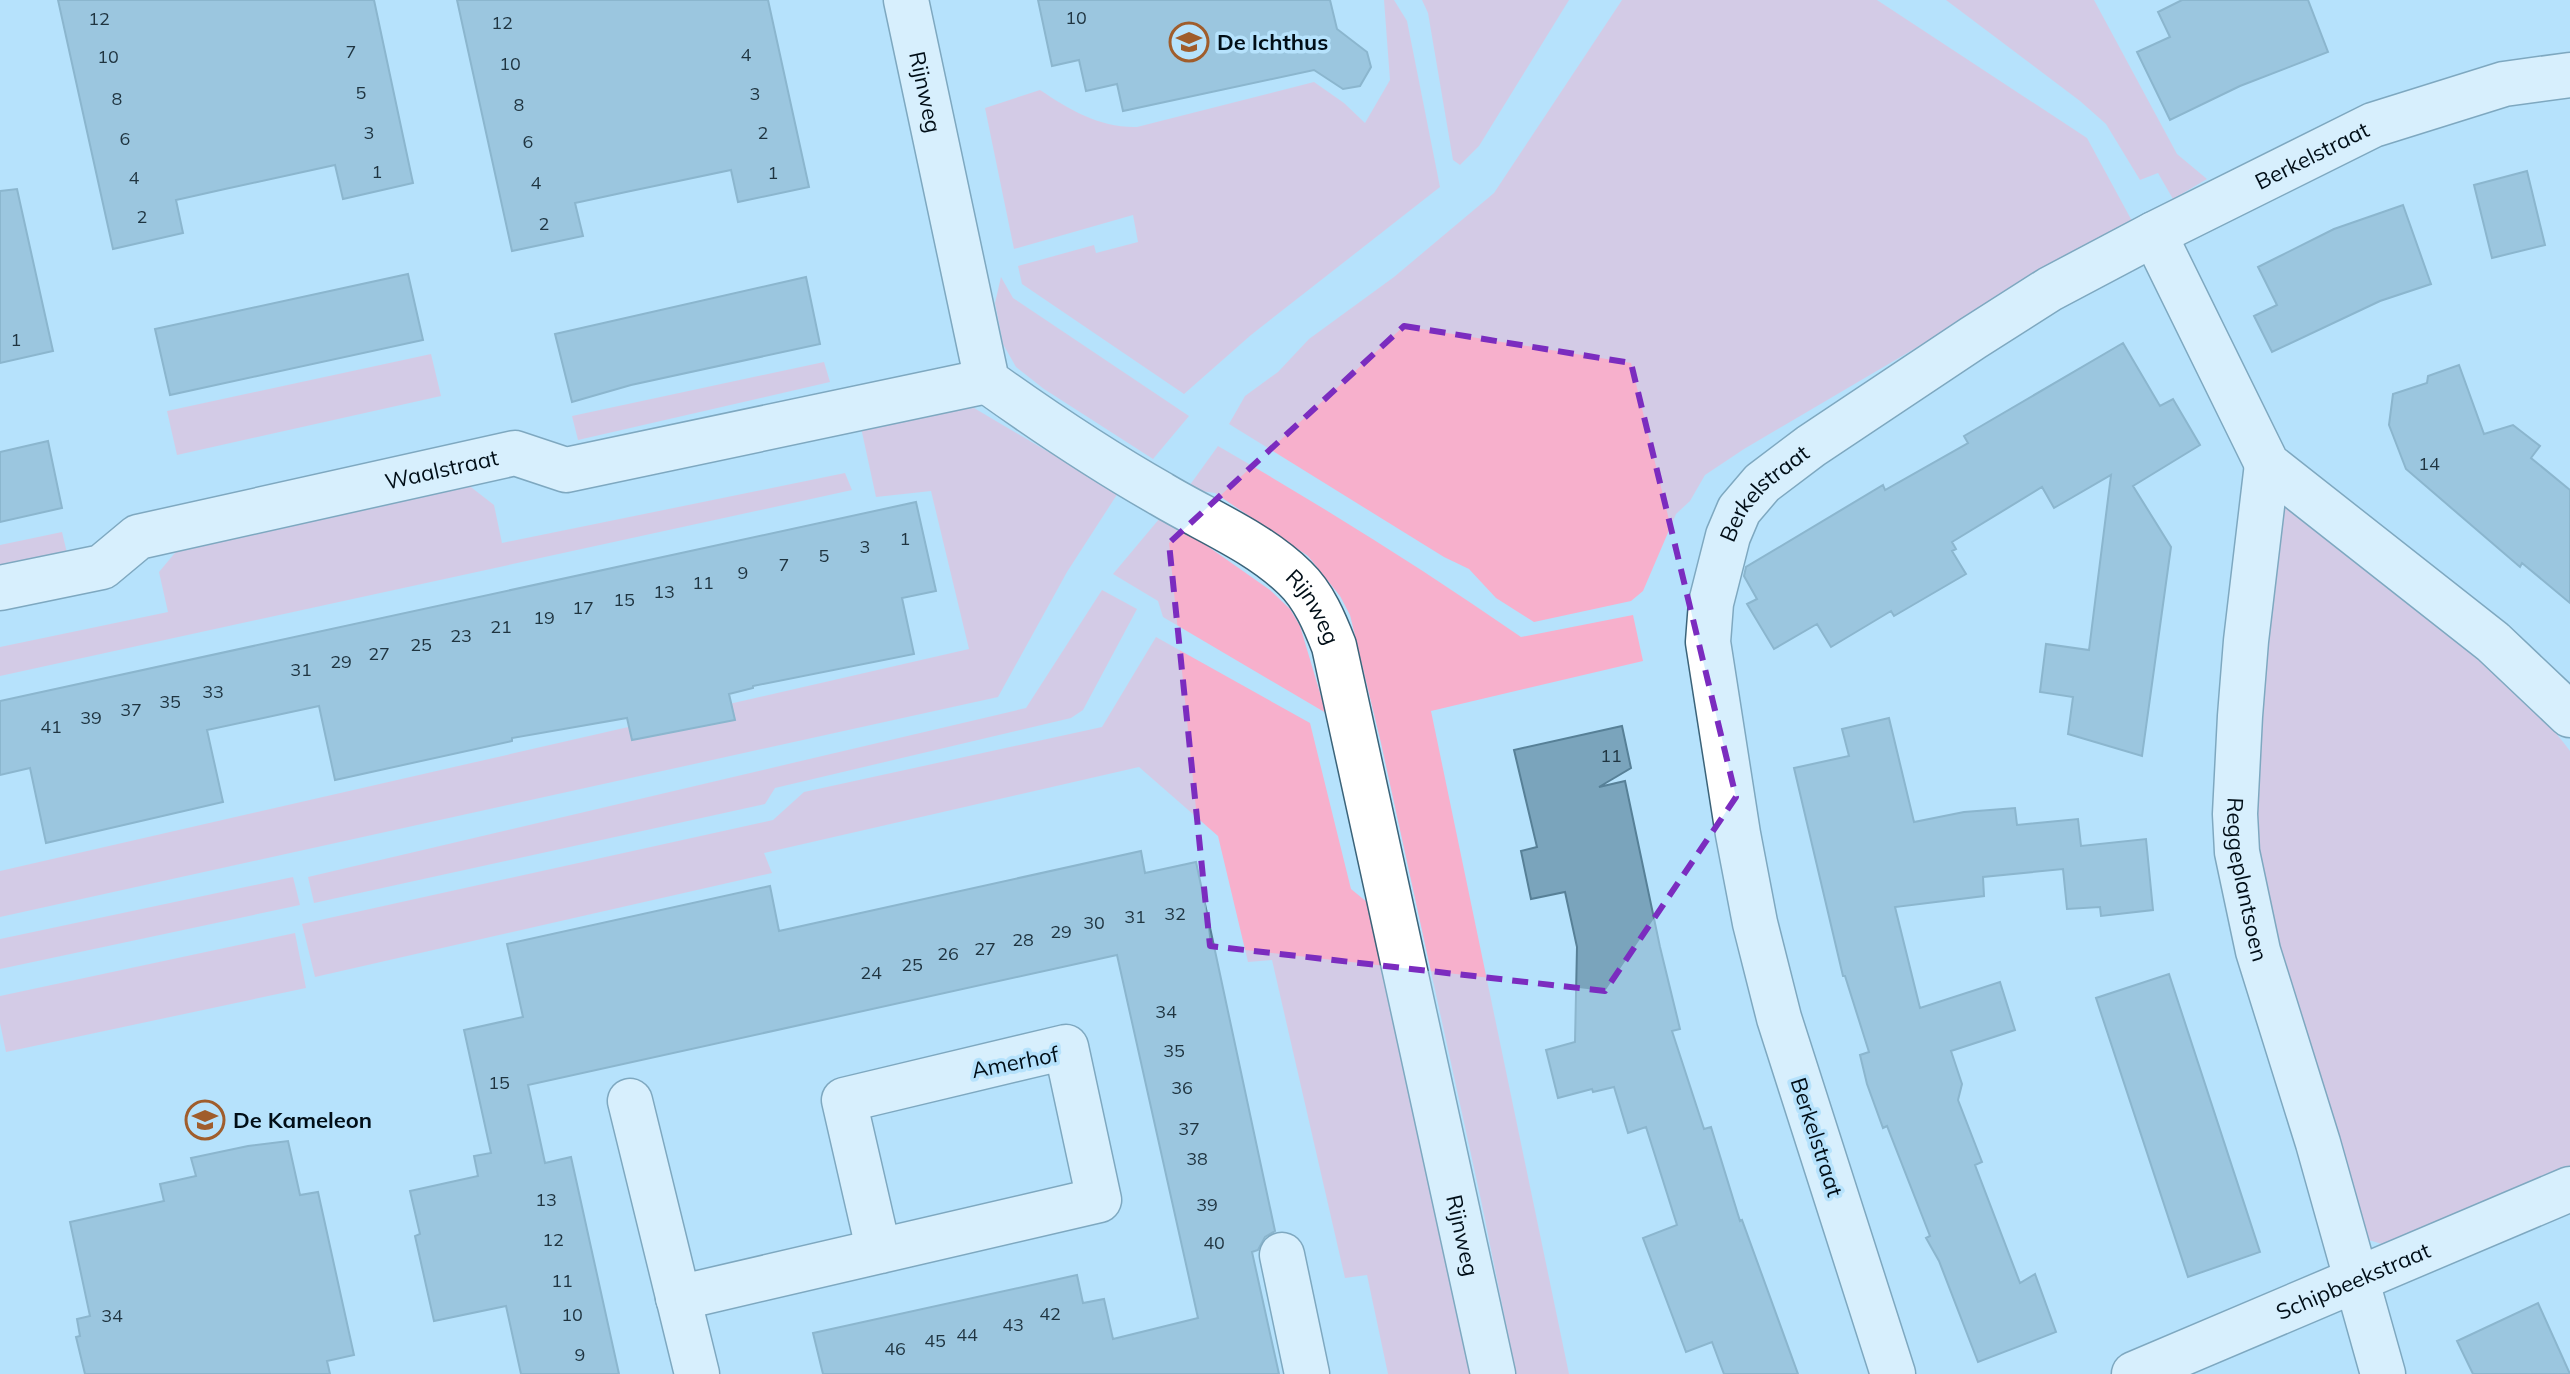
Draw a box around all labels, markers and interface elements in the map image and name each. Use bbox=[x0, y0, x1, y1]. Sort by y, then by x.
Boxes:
house number: 10 bbox=[1065, 6, 1087, 29]
house number: 12 bbox=[88, 7, 110, 30]
house number: 12 bbox=[491, 11, 513, 34]
school or university icon: De Ichthus bbox=[1168, 21, 1210, 63]
place label: De Ichthus bbox=[1217, 28, 1328, 56]
house number: 7 bbox=[346, 40, 356, 63]
house number: 4 bbox=[741, 43, 752, 66]
house number: 10 bbox=[97, 45, 119, 68]
street label: Rijnweg bbox=[903, 49, 948, 135]
house number: 10 bbox=[499, 52, 521, 75]
house number: 5 bbox=[356, 81, 367, 104]
house number: 3 bbox=[750, 82, 760, 105]
house number: 8 bbox=[112, 87, 122, 110]
house number: 8 bbox=[514, 93, 524, 116]
street label: Berkelstraat bbox=[2250, 115, 2374, 196]
house number: 3 bbox=[364, 121, 374, 144]
house number: 2 bbox=[758, 121, 768, 144]
house number: 6 bbox=[120, 127, 130, 150]
house number: 6 bbox=[523, 130, 533, 153]
house number: 1 bbox=[372, 160, 382, 183]
house number: 1 bbox=[768, 161, 778, 184]
house number: 4 bbox=[129, 166, 140, 189]
house number: 4 bbox=[531, 171, 542, 194]
house number: 2 bbox=[137, 205, 147, 228]
house number: 2 bbox=[539, 212, 549, 235]
house number: 1 bbox=[11, 328, 21, 351]
street label: Berkelstraat bbox=[1713, 438, 1815, 546]
street label: Waalstraat bbox=[382, 443, 501, 496]
house number: 14 bbox=[2418, 452, 2440, 475]
house number: 1 bbox=[900, 527, 910, 550]
house number: 3 bbox=[860, 535, 870, 558]
house number: 5 bbox=[819, 544, 830, 567]
house number: 7 bbox=[779, 553, 789, 576]
house number: 9 bbox=[738, 561, 748, 584]
street label: Rijnweg bbox=[1280, 563, 1346, 648]
house number: 11 bbox=[692, 571, 714, 594]
house number: 13 bbox=[653, 580, 675, 603]
house number: 15 bbox=[613, 588, 635, 611]
house number: 17 bbox=[572, 596, 594, 619]
house number: 19 bbox=[533, 606, 555, 629]
house number: 21 bbox=[490, 615, 512, 638]
house number: 23 bbox=[450, 624, 472, 647]
house number: 25 bbox=[410, 633, 432, 656]
house number: 27 bbox=[368, 642, 390, 665]
house number: 29 bbox=[330, 650, 352, 673]
house number: 31 bbox=[290, 658, 312, 681]
house number: 33 bbox=[202, 680, 224, 703]
house number: 35 bbox=[159, 690, 181, 713]
house number: 37 bbox=[120, 698, 142, 721]
house number: 39 bbox=[80, 706, 102, 729]
house number: 41 bbox=[40, 715, 62, 738]
house number: 11 bbox=[1600, 744, 1622, 767]
street label: Reggeplantsoen bbox=[2221, 797, 2274, 965]
house number: 32 bbox=[1164, 902, 1186, 925]
house number: 31 bbox=[1124, 905, 1146, 928]
house number: 30 bbox=[1083, 911, 1105, 934]
house number: 29 bbox=[1050, 920, 1072, 943]
house number: 28 bbox=[1012, 928, 1034, 951]
house number: 27 bbox=[974, 937, 996, 960]
house number: 26 bbox=[937, 942, 959, 965]
house number: 25 bbox=[901, 953, 923, 976]
house number: 24 bbox=[860, 961, 882, 984]
house number: 34 bbox=[1155, 1000, 1177, 1023]
house number: 35 bbox=[1163, 1039, 1185, 1062]
street label: Amerhof bbox=[969, 1040, 1062, 1084]
house number: 15 bbox=[488, 1071, 510, 1094]
street label: Berkelstraat bbox=[1785, 1074, 1850, 1200]
house number: 36 bbox=[1171, 1076, 1193, 1099]
school or university icon: De Kameleon bbox=[184, 1099, 226, 1141]
place label: De Kameleon bbox=[233, 1106, 372, 1134]
house number: 37 bbox=[1178, 1117, 1200, 1140]
house number: 38 bbox=[1186, 1147, 1208, 1170]
house number: 13 bbox=[535, 1188, 557, 1211]
street label: Rijnweg bbox=[1440, 1192, 1485, 1279]
house number: 39 bbox=[1196, 1193, 1218, 1216]
house number: 12 bbox=[542, 1228, 564, 1251]
house number: 40 bbox=[1203, 1231, 1225, 1254]
street label: Schipbeekstraat bbox=[2272, 1236, 2435, 1326]
house number: 11 bbox=[551, 1269, 573, 1292]
house number: 42 bbox=[1039, 1302, 1061, 1325]
house number: 10 bbox=[561, 1303, 583, 1326]
house number: 34 bbox=[101, 1304, 123, 1327]
house number: 43 bbox=[1002, 1313, 1024, 1336]
house number: 44 bbox=[956, 1323, 978, 1346]
house number: 45 bbox=[924, 1329, 946, 1352]
house number: 46 bbox=[884, 1337, 906, 1360]
house number: 9 bbox=[575, 1343, 585, 1366]

